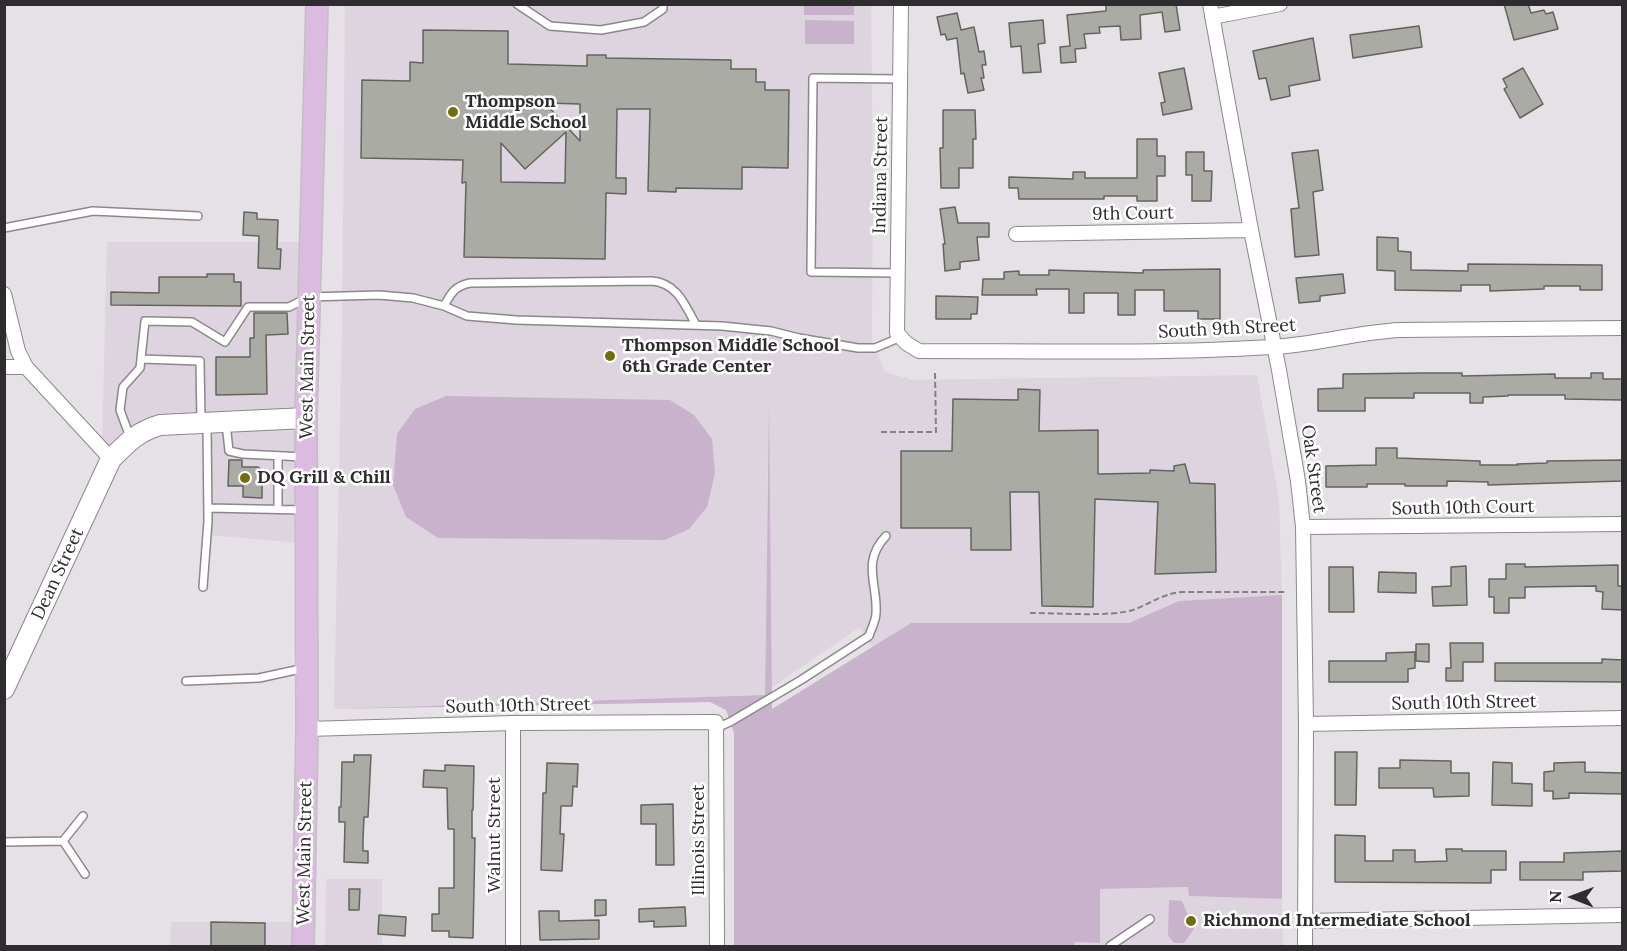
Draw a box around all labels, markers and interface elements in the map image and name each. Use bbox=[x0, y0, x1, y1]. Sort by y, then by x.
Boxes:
place label: Thompson Middle School bbox=[465, 91, 587, 134]
marker: Thompson Middle School bbox=[446, 105, 460, 119]
street label: Indiana Street bbox=[869, 116, 893, 234]
street label: 9th Court bbox=[1092, 202, 1174, 226]
street label: West Main Street bbox=[296, 295, 320, 439]
street label: South 9th Street bbox=[1158, 315, 1296, 343]
place label: Thompson Middle School 6th Grade Center bbox=[622, 335, 839, 378]
marker: Thompson Middle School 6th Grade Center bbox=[603, 349, 617, 363]
street label: Oak Street bbox=[1296, 423, 1330, 515]
place label: DQ Grill & Chill bbox=[257, 467, 391, 489]
marker: DQ Grill & Chill bbox=[238, 471, 252, 485]
street label: South 10th Court bbox=[1391, 496, 1535, 520]
street label: Dean Street bbox=[27, 525, 89, 623]
street label: South 10th Street bbox=[1391, 691, 1537, 715]
street label: South 10th Street bbox=[445, 694, 591, 718]
street label: Walnut Street bbox=[484, 777, 506, 893]
street label: West Main Street bbox=[293, 781, 317, 925]
street label: Illinois Street bbox=[688, 784, 710, 896]
north arrow bbox=[1543, 867, 1603, 927]
text: N bbox=[1545, 890, 1565, 903]
place label: Richmond Intermediate School bbox=[1203, 910, 1471, 932]
marker: Richmond Intermediate School bbox=[1184, 914, 1198, 928]

